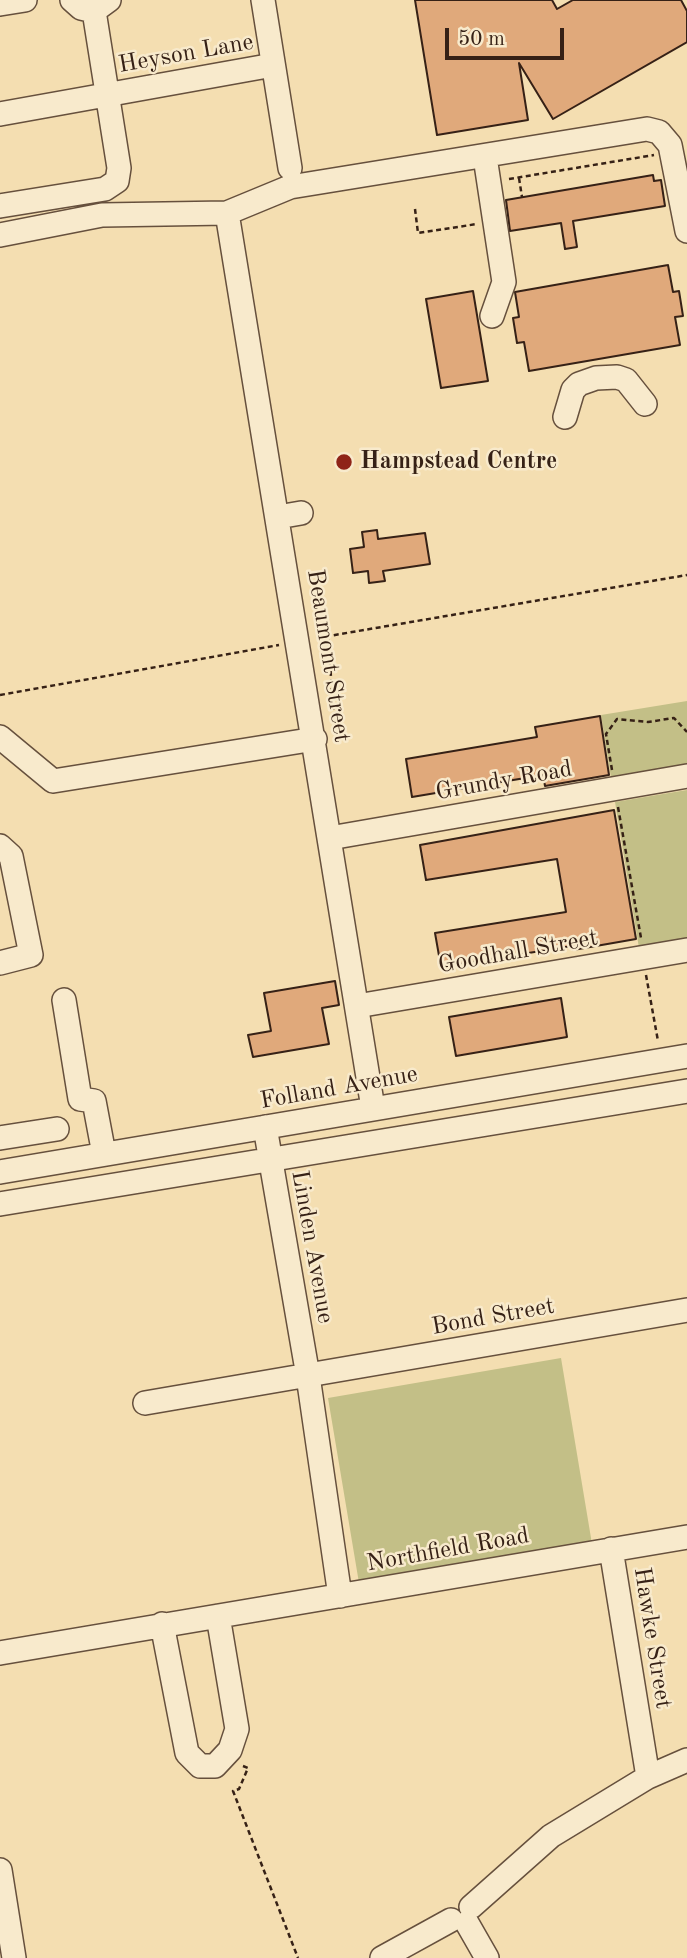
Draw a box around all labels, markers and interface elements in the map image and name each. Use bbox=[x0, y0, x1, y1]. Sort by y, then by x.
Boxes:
scale bar bbox=[449, 14, 568, 58]
street label: Heyson Lane bbox=[116, 28, 256, 80]
text: 50 m bbox=[458, 29, 505, 50]
place label: Hampstead Centre bbox=[360, 448, 557, 476]
marker: Hampstead Centre bbox=[334, 452, 354, 472]
street label: Beaumont Street bbox=[300, 567, 356, 745]
street label: Grundy Road bbox=[433, 755, 575, 807]
street label: Goodhall Street bbox=[436, 924, 600, 980]
street label: Folland Avenue bbox=[258, 1060, 420, 1116]
street label: Linden Avenue bbox=[284, 1168, 340, 1326]
street label: Bond Street bbox=[429, 1292, 557, 1342]
street label: Northfield Road bbox=[364, 1522, 532, 1578]
street label: Hawke Street bbox=[627, 1565, 677, 1711]

